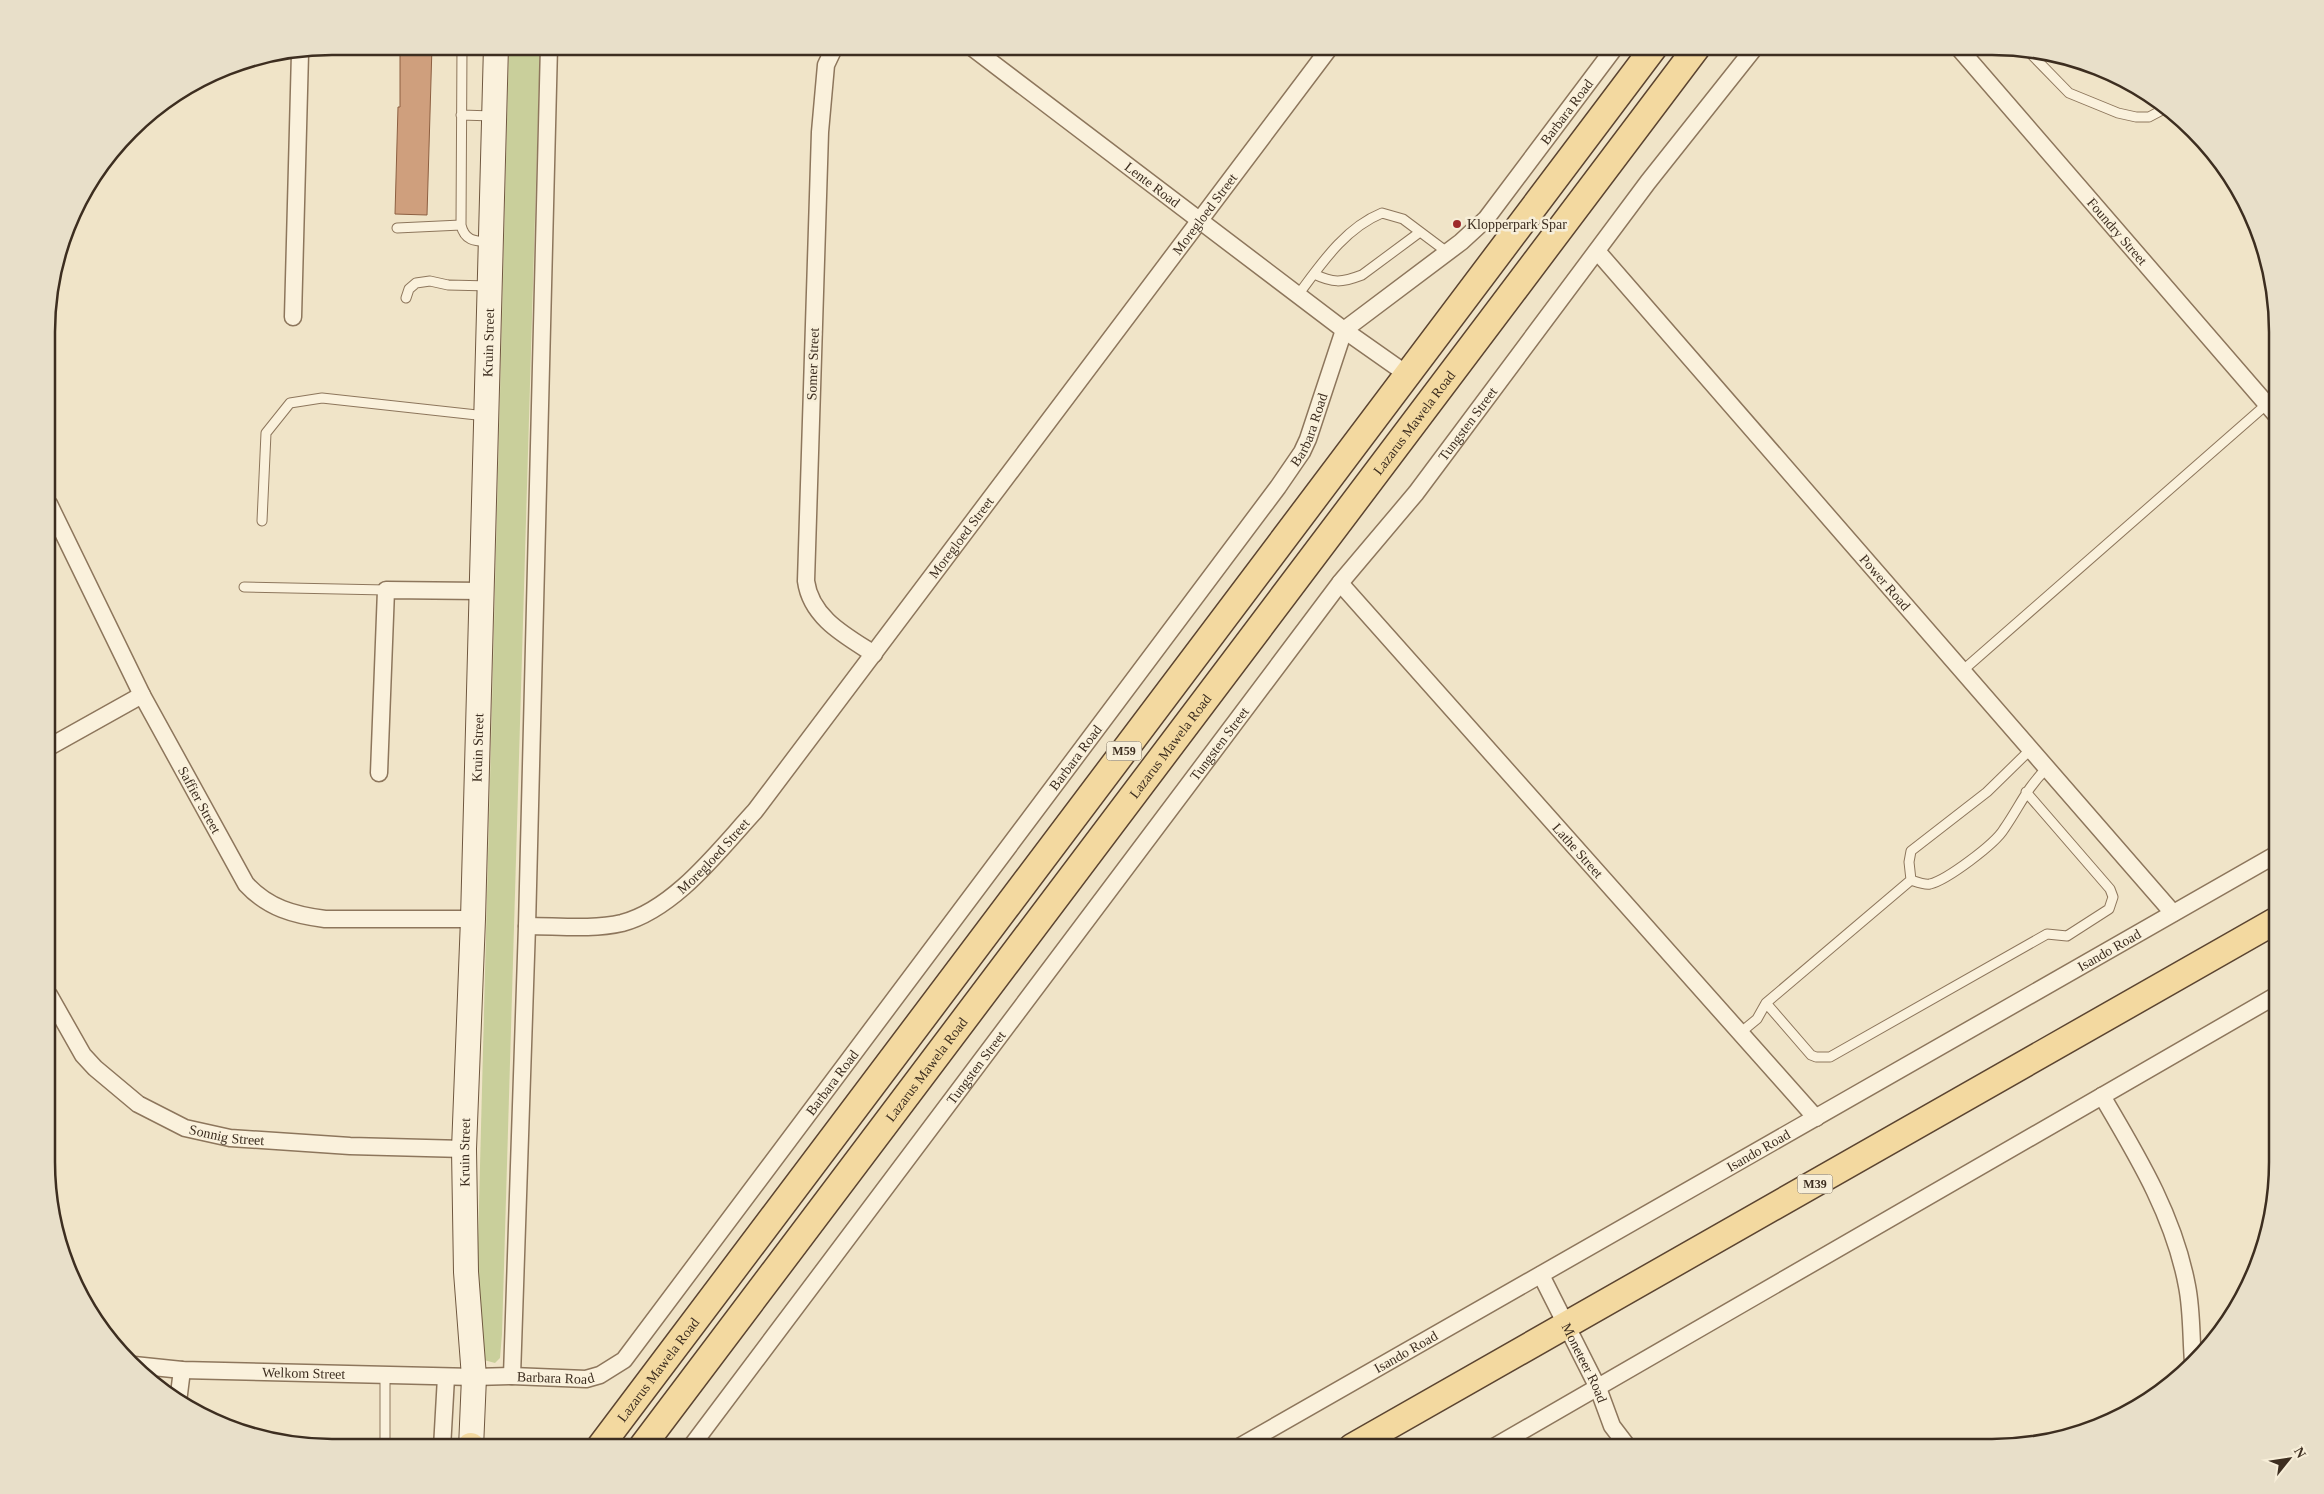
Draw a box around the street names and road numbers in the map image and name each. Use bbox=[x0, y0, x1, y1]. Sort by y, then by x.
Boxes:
street label: Barbara Road bbox=[1537, 76, 1596, 147]
street label: Lente Road bbox=[1122, 159, 1183, 210]
street label: Moregloed Street bbox=[1169, 170, 1240, 257]
street label: Foundry Street bbox=[2084, 195, 2150, 268]
street label: Kruin Street bbox=[480, 308, 497, 377]
street label: Somer Street bbox=[804, 327, 822, 401]
street label: Lazarus Mawela Road bbox=[1370, 368, 1458, 478]
street label: Tungsten Street bbox=[1435, 384, 1500, 464]
street label: Barbara Road bbox=[1287, 391, 1330, 469]
street label: Moregloed Street bbox=[926, 494, 996, 581]
street label: Power Road bbox=[1857, 551, 1913, 613]
street label: Lazarus Mawela Road bbox=[1126, 691, 1214, 801]
street label: Tungsten Street bbox=[1187, 704, 1252, 783]
street label: Kruin Street bbox=[469, 713, 486, 782]
street label: Barbara Road bbox=[1046, 722, 1105, 793]
road number: M59 bbox=[1106, 741, 1142, 760]
street label: Saffier Street bbox=[175, 764, 224, 836]
street label: Moregloed Street bbox=[674, 815, 752, 897]
street label: Lathe Street bbox=[1550, 820, 1606, 881]
street label: Isando Road bbox=[2075, 926, 2143, 974]
street label: Lazarus Mawela Road bbox=[882, 1015, 970, 1124]
street label: Tungsten Street bbox=[944, 1028, 1008, 1107]
street label: Barbara Road bbox=[803, 1047, 861, 1118]
street label: Kruin Street bbox=[456, 1118, 473, 1187]
street label: Sonnig Street bbox=[188, 1122, 265, 1148]
street label: Isando Road bbox=[1724, 1126, 1793, 1174]
road number: M39 bbox=[1798, 1174, 1832, 1194]
street label: Lazarus Mawela Road bbox=[614, 1315, 702, 1425]
street label: Moneteer Road bbox=[1559, 1320, 1610, 1404]
street label: Isando Road bbox=[1371, 1328, 1440, 1376]
street label: Welkom Street bbox=[262, 1364, 346, 1381]
street label: Barbara Road bbox=[517, 1369, 596, 1387]

